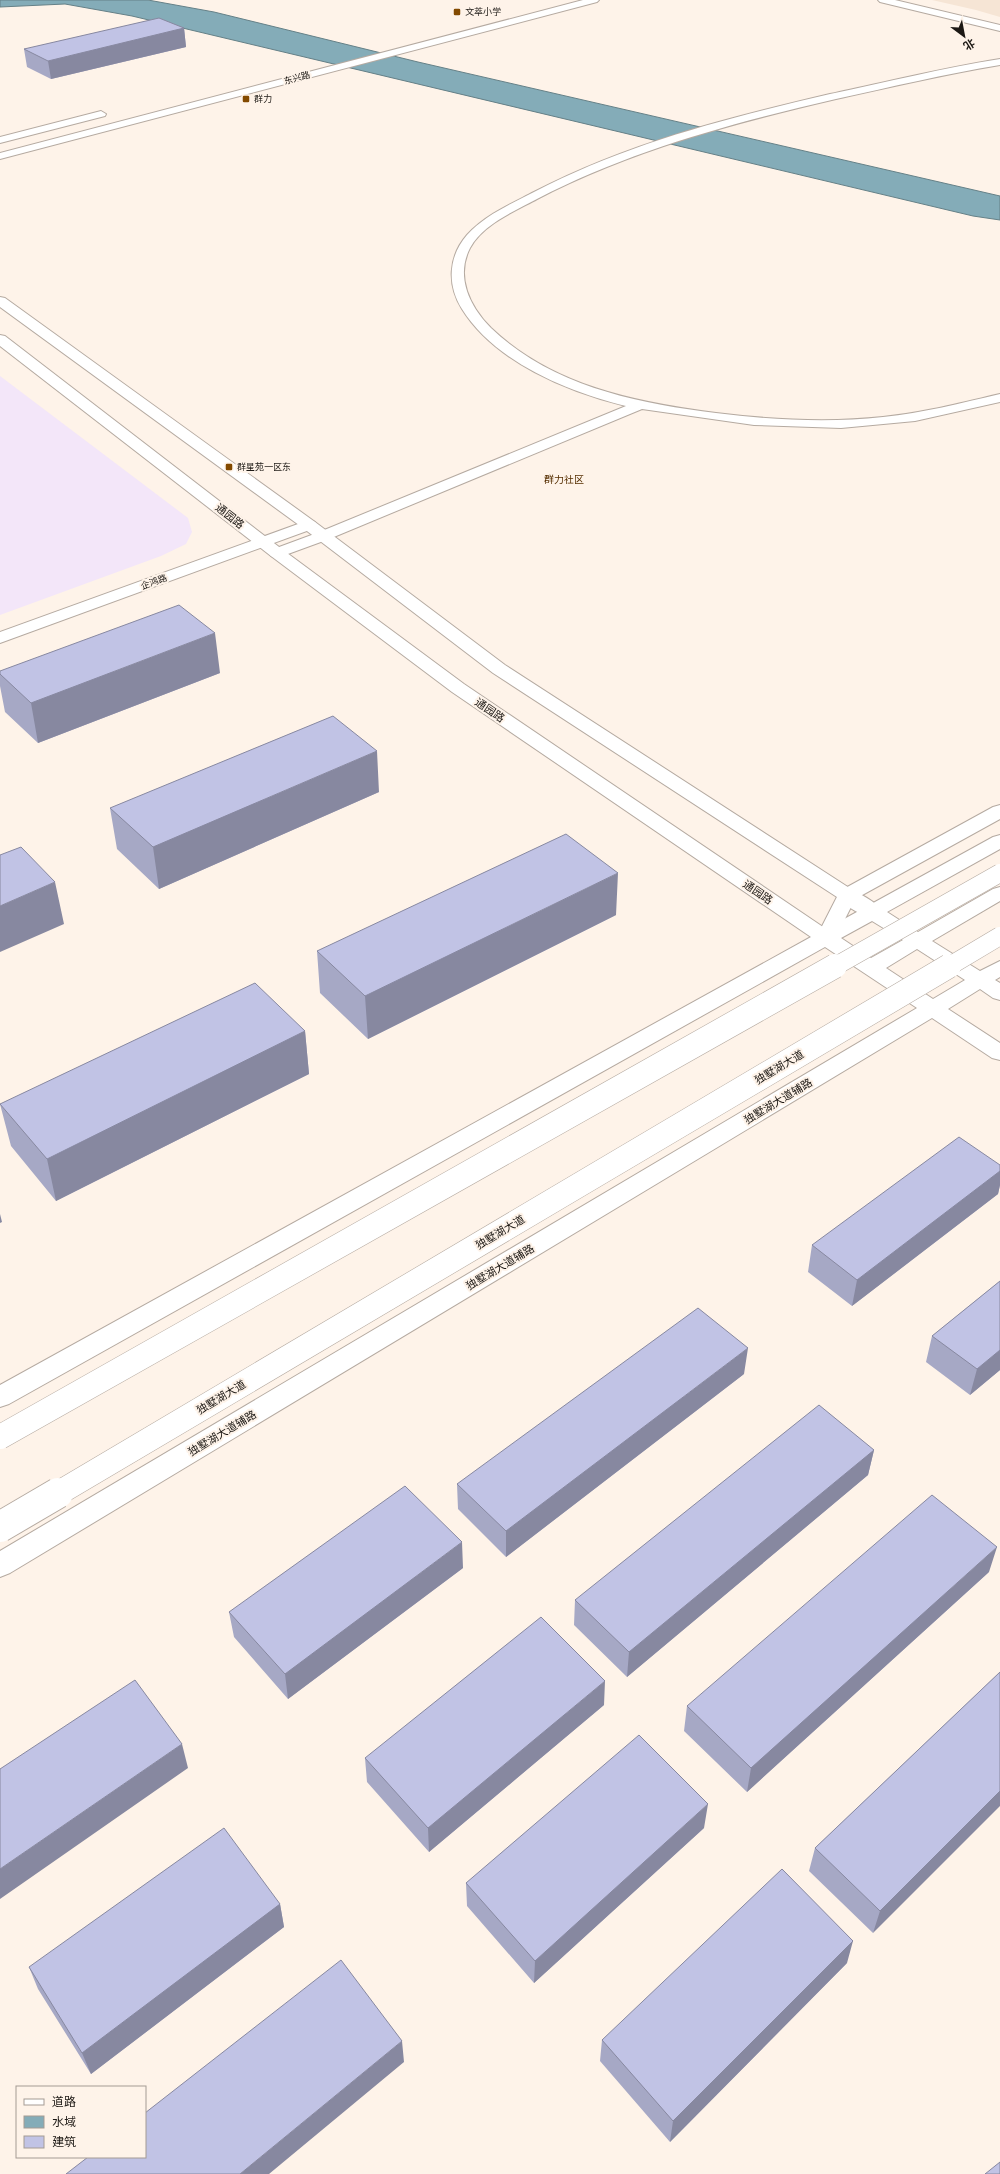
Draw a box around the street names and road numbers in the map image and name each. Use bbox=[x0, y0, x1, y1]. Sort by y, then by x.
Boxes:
street label: 东兴路 bbox=[282, 69, 311, 86]
street label: 通园路 bbox=[213, 500, 247, 532]
street label: 企鸿路 bbox=[139, 572, 168, 591]
street label: 通园路 bbox=[472, 695, 508, 725]
street label: 通园路 bbox=[740, 877, 776, 907]
street label: 独墅湖大道 bbox=[752, 1047, 806, 1087]
street label: 独墅湖大道辅路 bbox=[741, 1075, 815, 1127]
street label: 独墅湖大道 bbox=[473, 1212, 527, 1252]
street label: 独墅湖大道辅路 bbox=[463, 1241, 537, 1293]
street label: 独墅湖大道 bbox=[194, 1377, 248, 1417]
street label: 独墅湖大道辅路 bbox=[185, 1407, 259, 1459]

